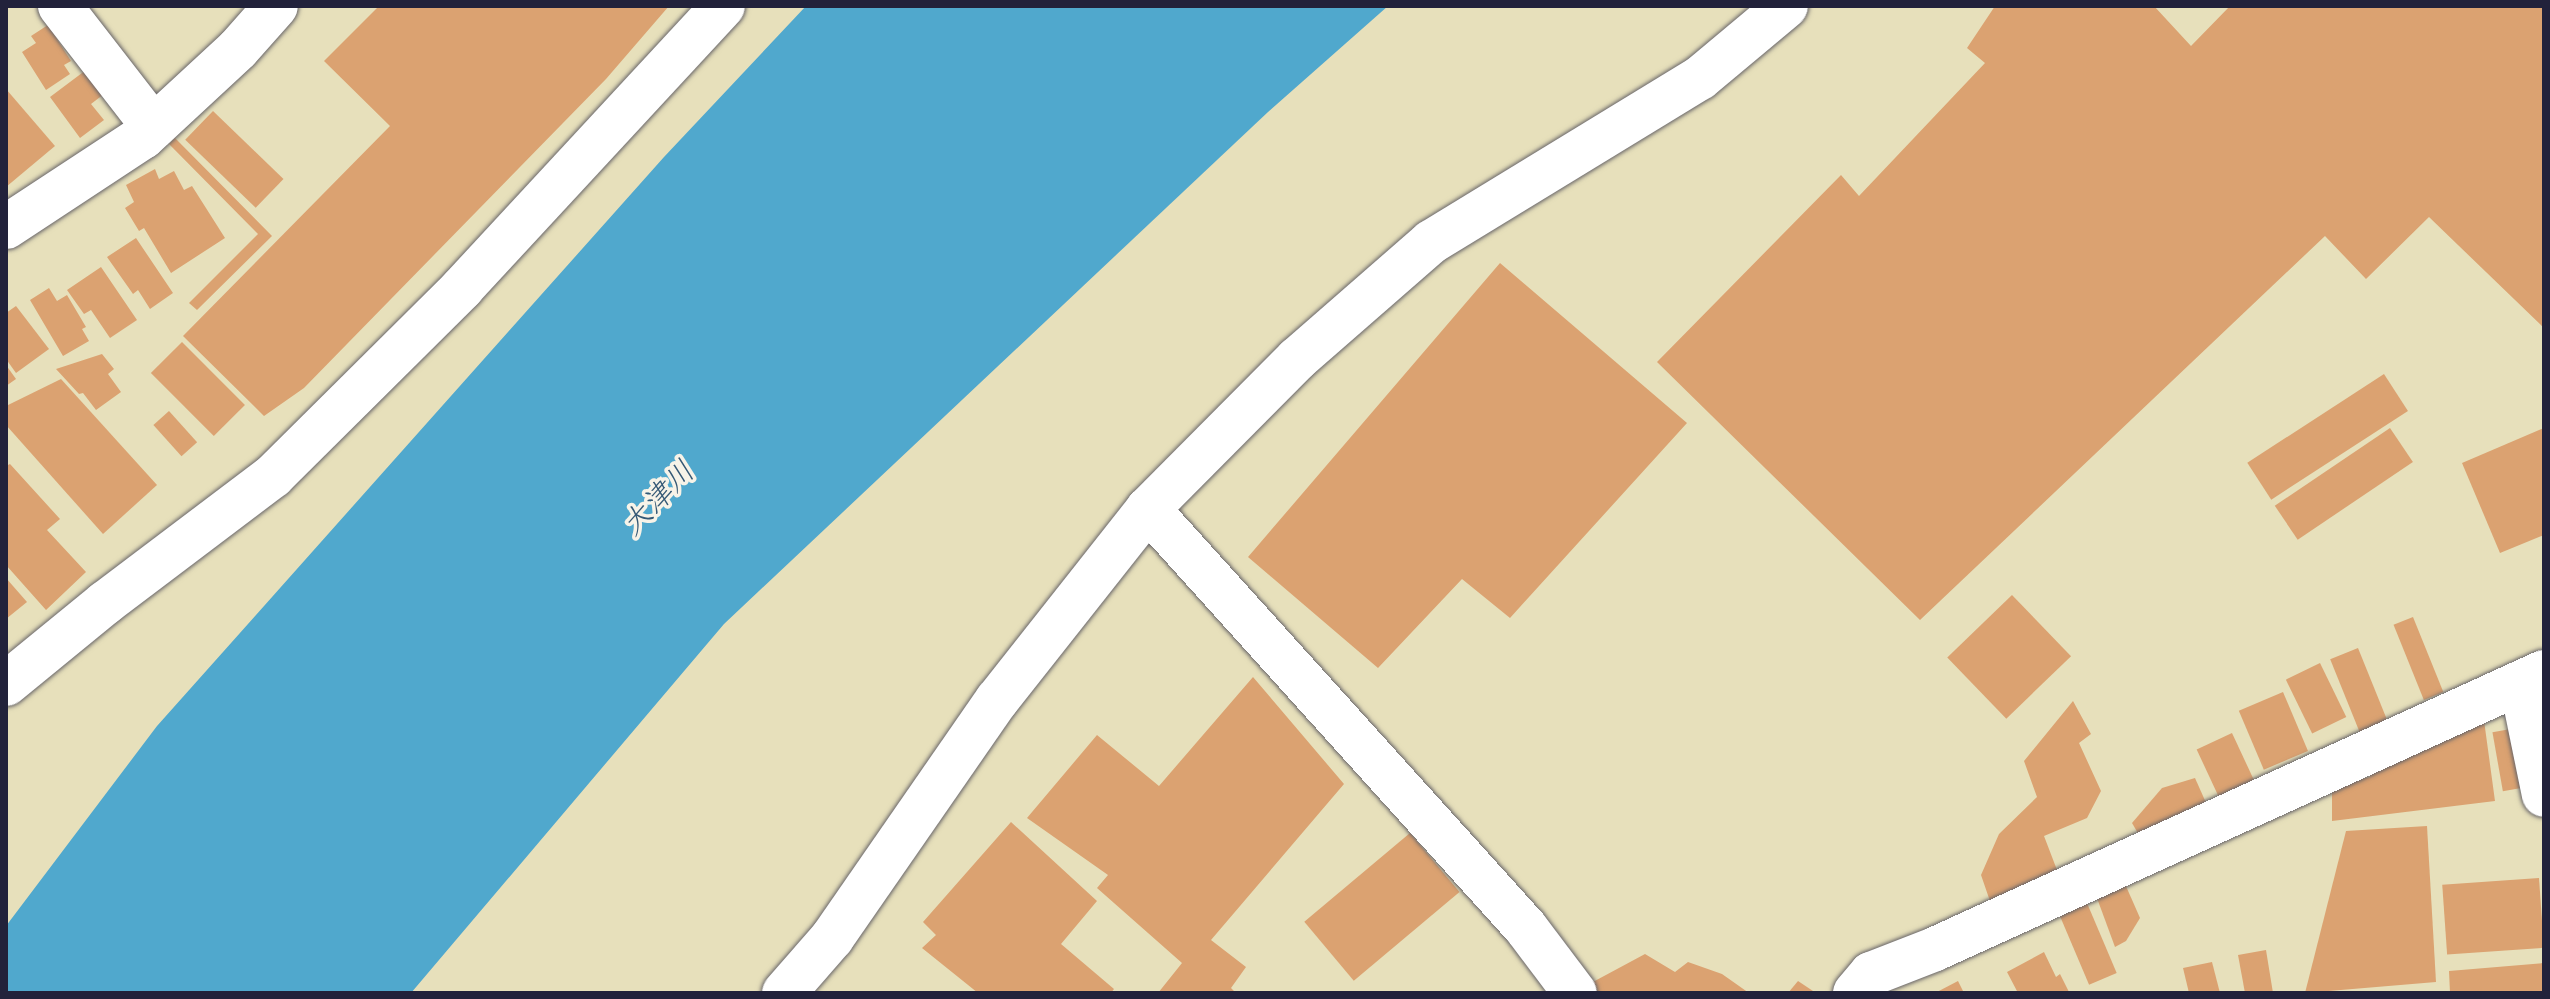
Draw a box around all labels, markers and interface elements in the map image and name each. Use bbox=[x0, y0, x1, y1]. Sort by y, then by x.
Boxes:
water label: 大津川 bbox=[616, 455, 704, 545]

